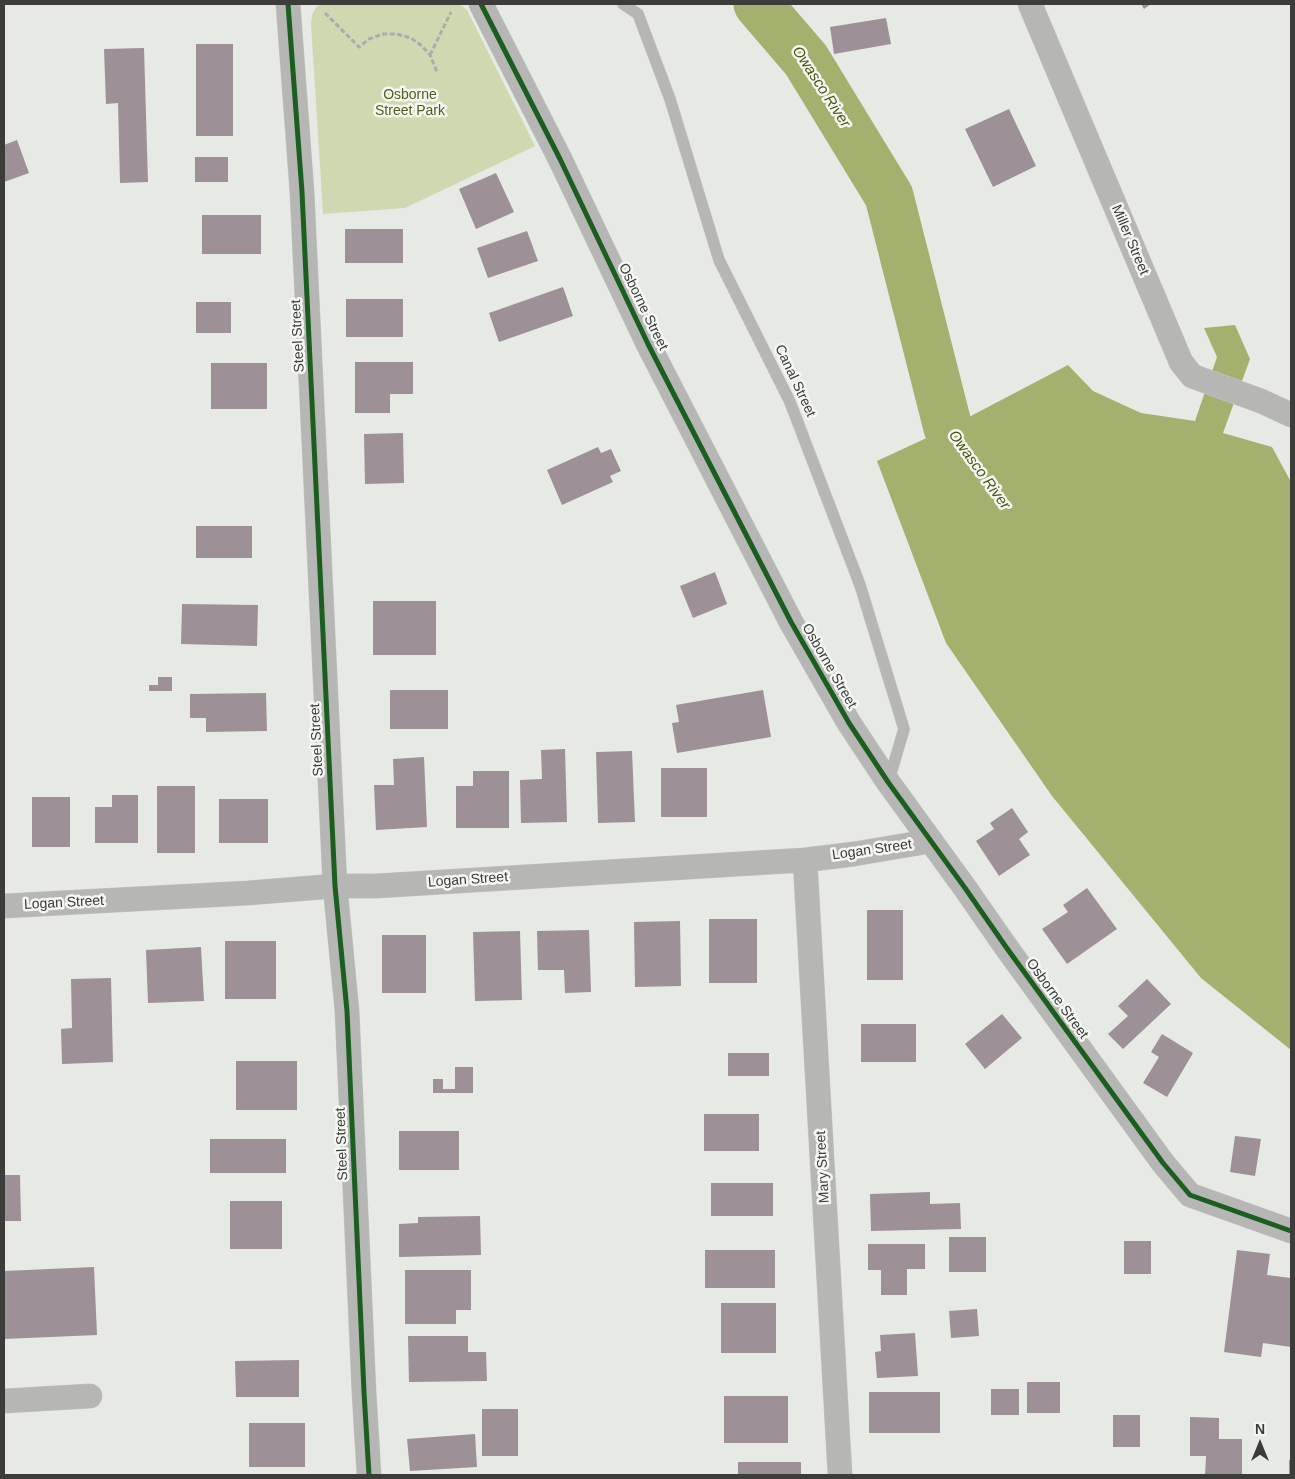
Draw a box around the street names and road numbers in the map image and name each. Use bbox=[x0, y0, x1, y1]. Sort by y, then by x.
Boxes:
street label: Miller Street bbox=[1108, 202, 1152, 278]
street label: Osborne Street bbox=[615, 261, 671, 353]
street label: Steel Street bbox=[288, 299, 308, 373]
street label: Canal Street bbox=[771, 342, 819, 420]
street label: Osborne Street bbox=[798, 621, 860, 711]
street label: Steel Street bbox=[307, 703, 327, 777]
street label: Logan Street bbox=[831, 836, 913, 864]
street label: Logan Street bbox=[427, 869, 509, 891]
street label: Logan Street bbox=[24, 893, 104, 913]
street label: Osborne Street bbox=[1022, 956, 1092, 1042]
street label: Steel Street bbox=[332, 1107, 352, 1181]
street label: Mary Street bbox=[813, 1130, 833, 1204]

